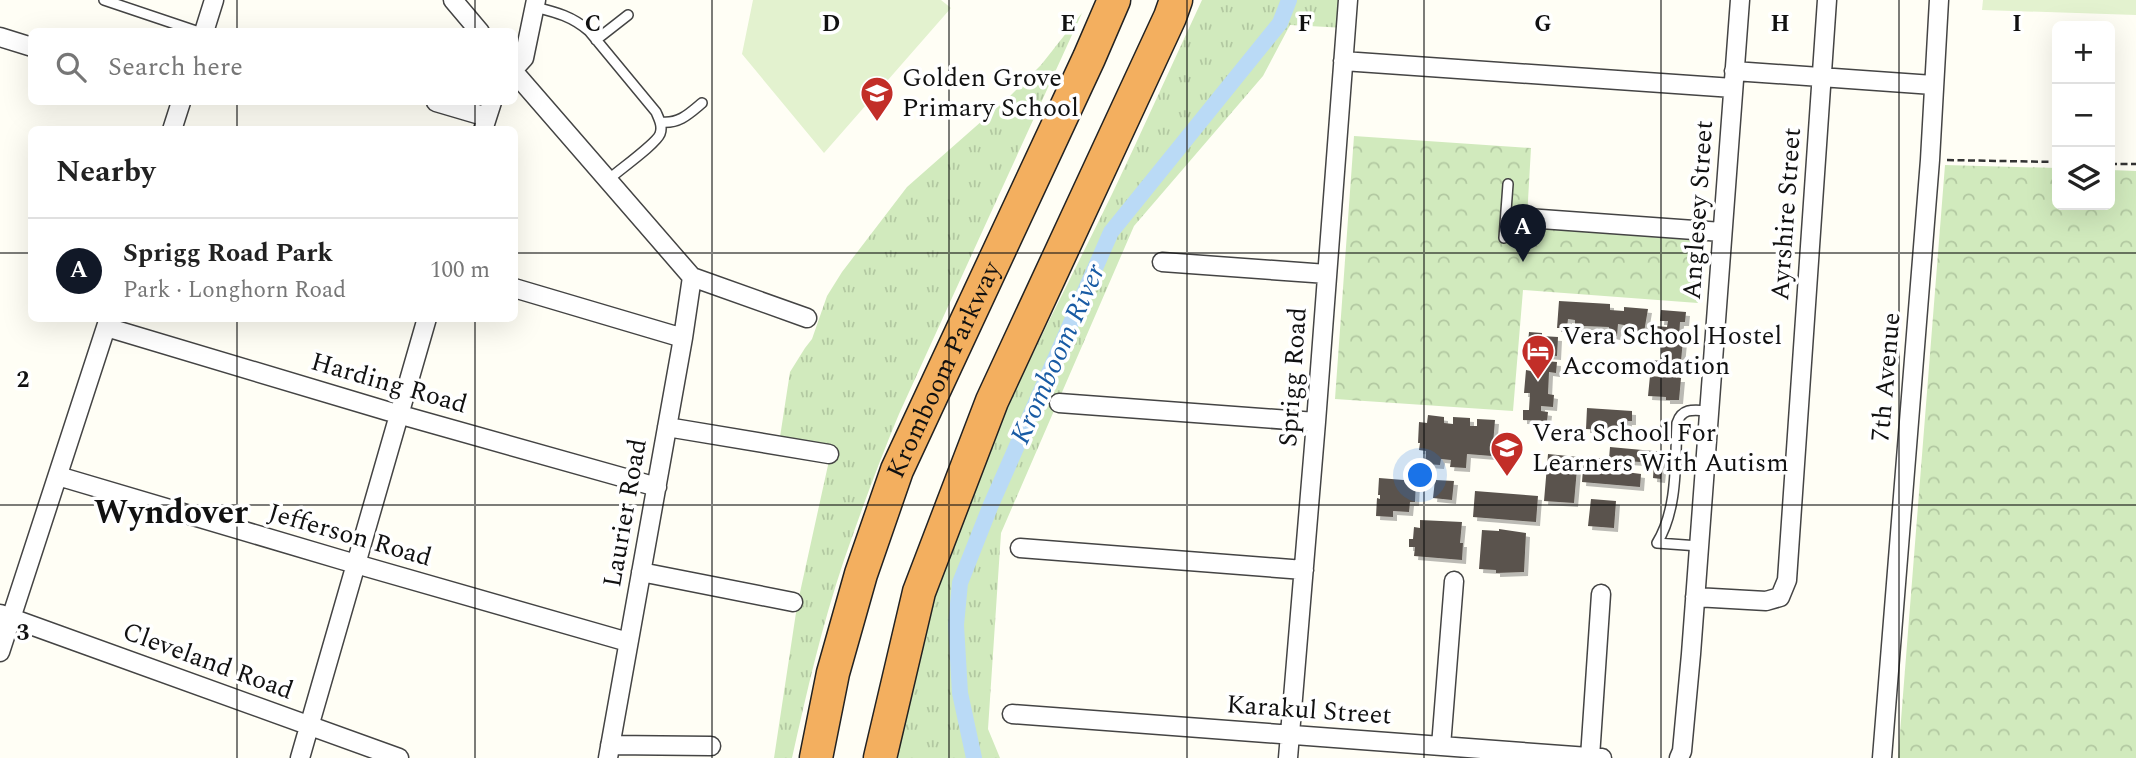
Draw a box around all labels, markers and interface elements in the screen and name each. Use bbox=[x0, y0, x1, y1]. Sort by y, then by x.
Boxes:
text: C bbox=[585, 7, 601, 42]
text: D bbox=[822, 7, 840, 42]
text: E bbox=[1060, 7, 1076, 42]
text: F bbox=[1298, 7, 1312, 42]
text: G bbox=[1534, 7, 1552, 42]
text: H bbox=[1770, 7, 1790, 42]
text: I bbox=[2012, 7, 2022, 42]
map controls bbox=[2052, 21, 2115, 210]
button: + bbox=[2052, 21, 2115, 84]
search box bbox=[28, 28, 518, 105]
text: Search here bbox=[108, 47, 243, 87]
icon: search bbox=[52, 48, 90, 86]
place label: Golden Grove Primary School bbox=[902, 58, 1079, 128]
school or university icon: Golden Grove Primary School bbox=[858, 74, 896, 123]
button: − bbox=[2052, 84, 2115, 147]
street label: Anglesey Street bbox=[1672, 119, 1724, 301]
street label: Ayrshire Street bbox=[1760, 126, 1812, 302]
button: layers bbox=[2052, 147, 2115, 210]
text: Nearby bbox=[56, 149, 155, 195]
pin: A bbox=[1500, 204, 1546, 262]
text: Sprigg Road Park bbox=[123, 233, 333, 273]
text: A bbox=[70, 253, 88, 288]
text: 100 m bbox=[430, 253, 490, 288]
street label: Kromboom Parkway bbox=[876, 253, 1012, 485]
water label: Kromboom River bbox=[999, 257, 1117, 451]
text: Park · Longhorn Road bbox=[123, 273, 346, 308]
street label: Sprigg Road bbox=[1268, 306, 1318, 448]
street label: 7th Avenue bbox=[1860, 311, 1912, 443]
place label: Vera School Hostel Accomodation bbox=[1562, 316, 1782, 386]
hotel icon: Vera School Hostel Accomodation bbox=[1519, 332, 1557, 381]
street label: Harding Road bbox=[306, 342, 472, 424]
text: 2 bbox=[17, 363, 30, 398]
place label: Vera School For Learners With Autism bbox=[1532, 413, 1789, 483]
school or university icon: Vera School For Learners With Autism bbox=[1488, 429, 1526, 478]
street label: Laurier Road bbox=[592, 436, 658, 590]
your location bbox=[1403, 458, 1437, 492]
district label: Wyndover bbox=[94, 488, 248, 538]
street label: Jefferson Road bbox=[264, 493, 436, 577]
street label: Cleveland Road bbox=[117, 612, 299, 710]
text: 3 bbox=[17, 616, 30, 651]
street label: Karakul Street bbox=[1225, 684, 1393, 736]

